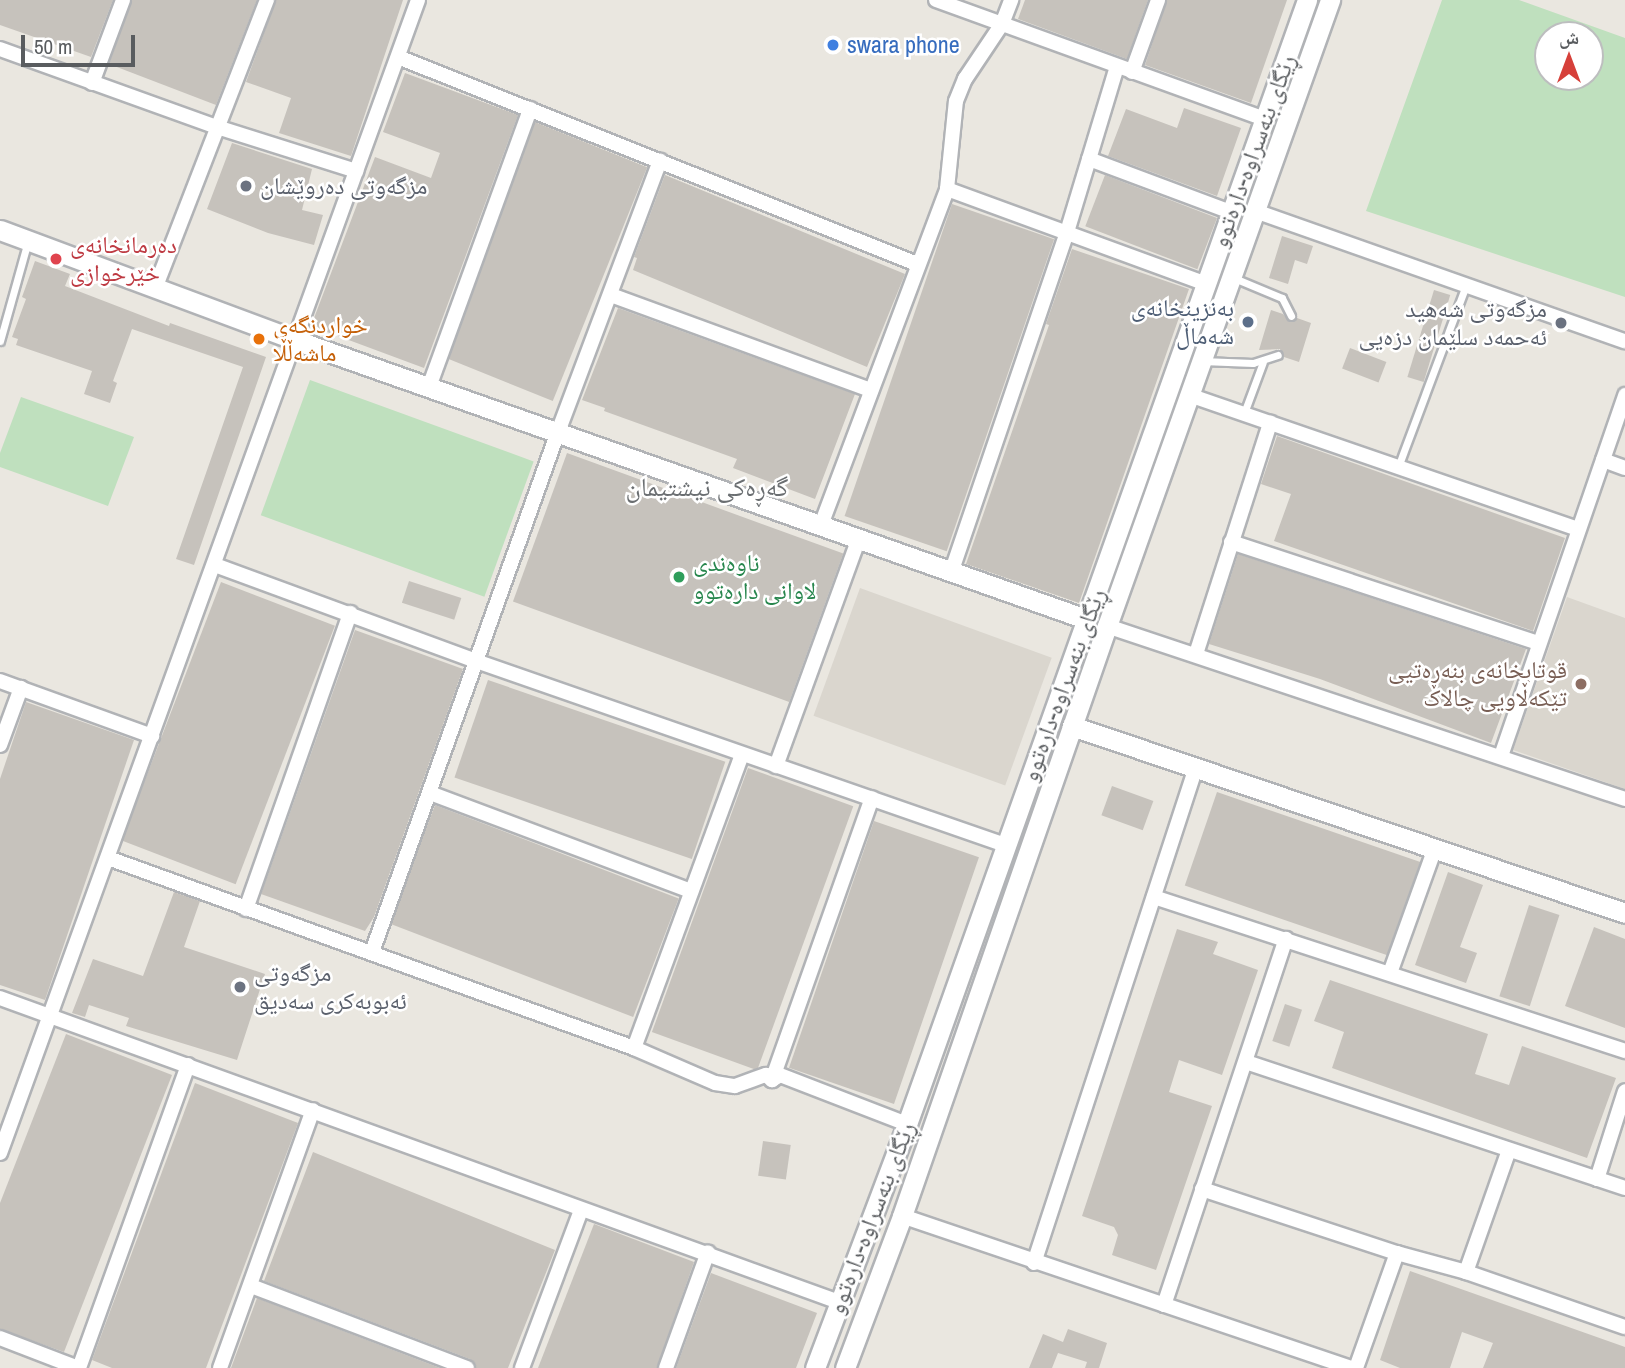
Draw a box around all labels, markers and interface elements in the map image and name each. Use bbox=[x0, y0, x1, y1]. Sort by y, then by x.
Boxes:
scale bar bbox=[24, 21, 138, 65]
north arrow bbox=[1534, 21, 1604, 91]
text: ش bbox=[1559, 24, 1579, 50]
place label: swara phone bbox=[847, 31, 960, 59]
text: 50 m bbox=[34, 32, 72, 61]
marker: swara phone bbox=[825, 37, 841, 53]
street label: ڕێگای بنەسراوە-دارەتوو bbox=[1205, 50, 1301, 252]
place label: مزگەوتی دەروێشان bbox=[260, 172, 427, 200]
marker: مزگەوتی دەروێشان bbox=[238, 178, 254, 194]
place label: دەرمانخانەی خێرخوازی bbox=[70, 231, 177, 287]
marker: دەرمانخانەی خێرخوازی bbox=[48, 251, 64, 267]
place label: بەنزینخانەی شەماڵ bbox=[1131, 294, 1234, 350]
place label: مزگەوتی شەهید ئەحمەد سلێمان دزەیی bbox=[1359, 295, 1547, 351]
place label: خواردنگەی ماشەڵڵا bbox=[273, 311, 368, 367]
marker: بەنزینخانەی شەماڵ bbox=[1240, 314, 1256, 330]
marker: مزگەوتی شەهید ئەحمەد سلێمان دزەیی bbox=[1553, 315, 1569, 331]
marker: خواردنگەی ماشەڵڵا bbox=[251, 331, 267, 347]
district label: گەڕەکی نیشتیمان bbox=[626, 471, 788, 503]
place label: ناوەندی لاوانی دارەتوو bbox=[693, 549, 816, 605]
marker: ناوەندی لاوانی دارەتوو bbox=[671, 569, 687, 585]
street label: ڕێگای بنەسراوە-دارەتوو bbox=[1015, 584, 1111, 786]
place label: قوتابخانەی بنەڕەتیی تێکەڵاویی چالاک bbox=[1388, 656, 1567, 712]
marker: قوتابخانەی بنەڕەتیی تێکەڵاویی چالاک bbox=[1573, 676, 1589, 692]
place label: مزگەوتی ئەبوبەکری سەدیق bbox=[254, 959, 407, 1015]
marker: مزگەوتی ئەبوبەکری سەدیق bbox=[232, 979, 248, 995]
street label: ڕێگای بنەسراوە-دارەتوو bbox=[821, 1118, 921, 1318]

